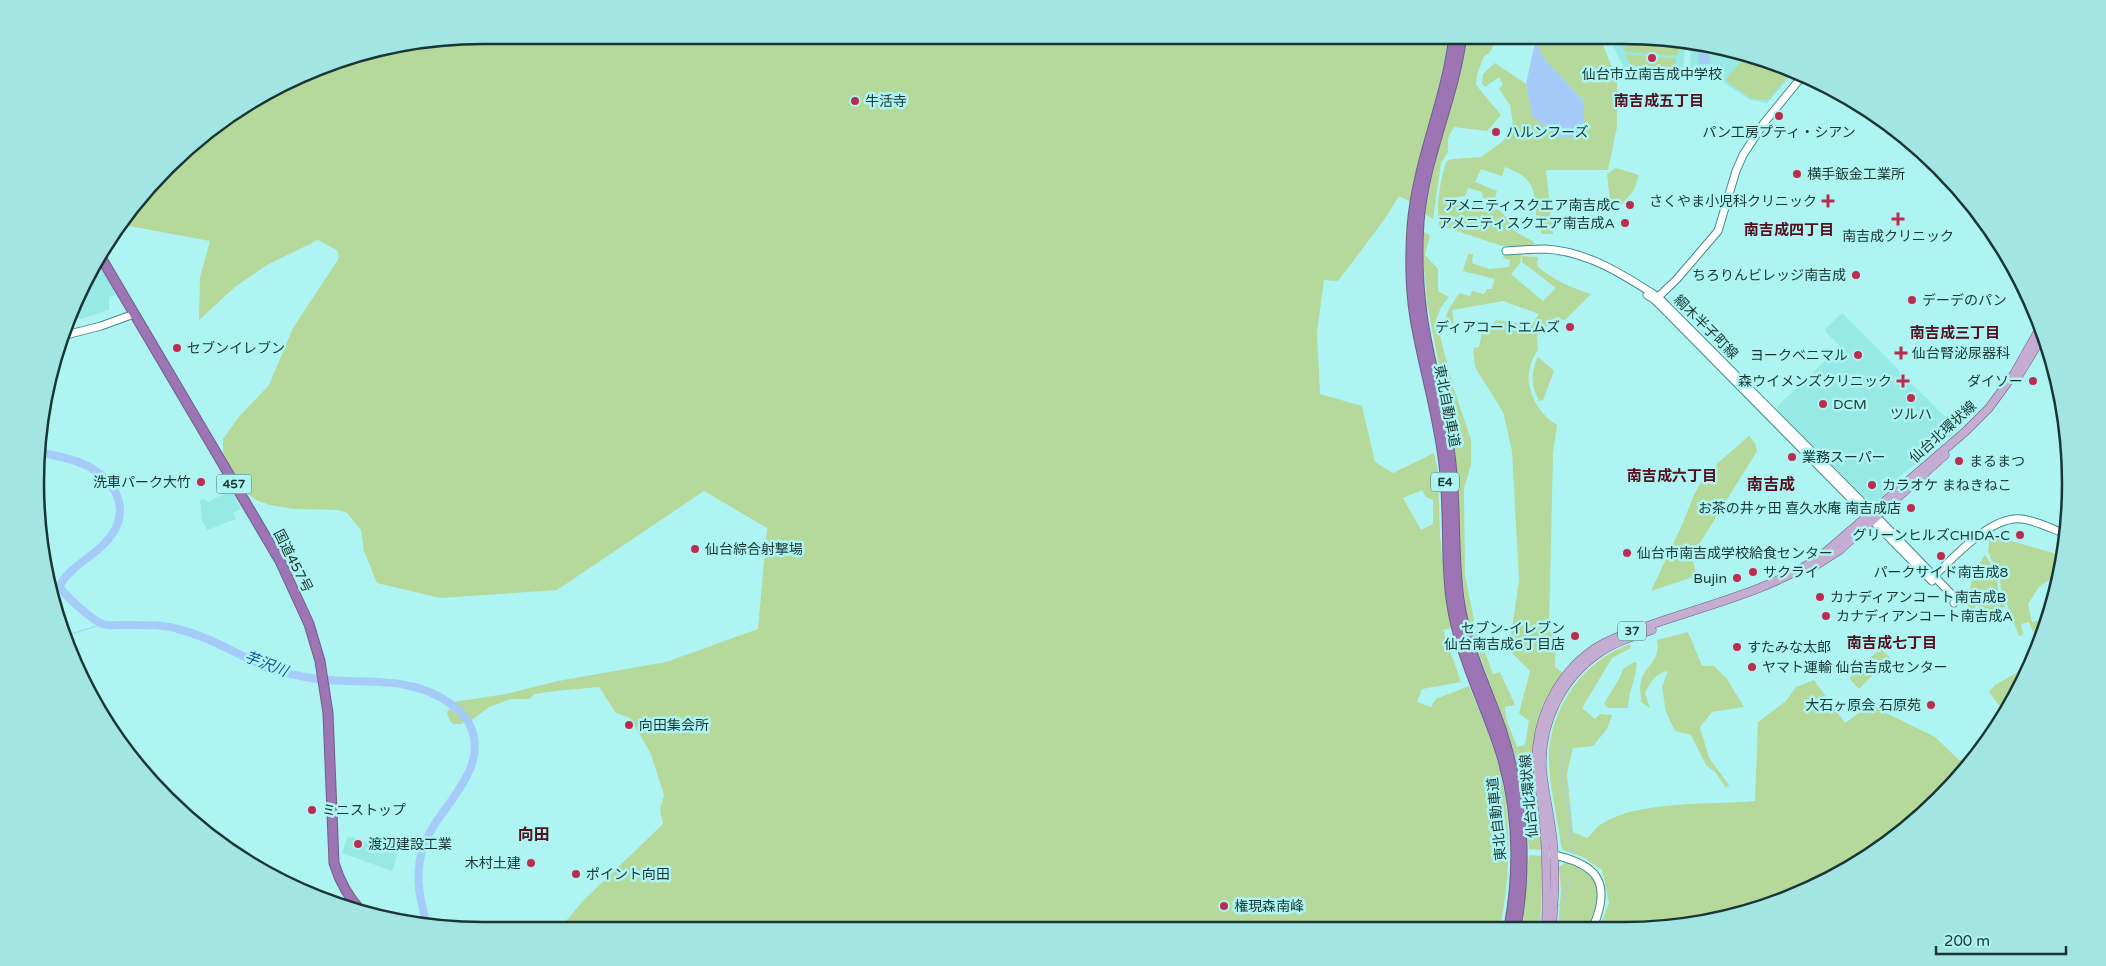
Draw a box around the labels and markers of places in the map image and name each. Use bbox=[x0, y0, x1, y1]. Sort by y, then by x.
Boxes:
marker: 仙台市立南吉成中学校 bbox=[1646, 52, 1658, 64]
place label: 仙台市立南吉成中学校 bbox=[1582, 66, 1722, 83]
place label: 牛活寺 bbox=[865, 93, 907, 110]
marker: 牛活寺 bbox=[849, 95, 861, 107]
marker: パン工房プティ・シアン bbox=[1773, 110, 1785, 122]
place label: ハルンフーズ bbox=[1506, 124, 1589, 141]
place label: パン工房プティ・シアン bbox=[1702, 124, 1856, 141]
marker: ハルンフーズ bbox=[1490, 126, 1502, 138]
place label: 横手鈑金工業所 bbox=[1807, 166, 1905, 183]
marker: 横手鈑金工業所 bbox=[1791, 168, 1803, 180]
place label: さくやま小児科クリニック bbox=[1649, 193, 1817, 210]
marker: さくやま小児科クリニック bbox=[1821, 194, 1835, 208]
place label: アメニティスクエア南吉成C bbox=[1444, 197, 1620, 214]
marker: アメニティスクエア南吉成C bbox=[1624, 199, 1636, 211]
marker: 南吉成クリニック bbox=[1891, 212, 1905, 226]
place label: アメニティスクエア南吉成A bbox=[1438, 215, 1615, 232]
marker: アメニティスクエア南吉成A bbox=[1619, 217, 1631, 229]
place label: 南吉成クリニック bbox=[1842, 228, 1954, 245]
place label: ちろりんビレッジ南吉成 bbox=[1692, 267, 1846, 284]
marker: ちろりんビレッジ南吉成 bbox=[1850, 269, 1862, 281]
place label: デーデのパン bbox=[1922, 292, 2007, 309]
marker: デーデのパン bbox=[1906, 294, 1918, 306]
place label: ディアコートエムズ bbox=[1435, 319, 1560, 336]
marker: ディアコートエムズ bbox=[1564, 321, 1576, 333]
place label: セブンイレブン bbox=[187, 340, 285, 357]
marker: セブンイレブン bbox=[171, 342, 183, 354]
place label: 仙台腎泌尿器科 bbox=[1912, 345, 2010, 362]
marker: 仙台腎泌尿器科 bbox=[1894, 346, 1908, 360]
place label: ヨークベニマル bbox=[1750, 347, 1848, 364]
marker: ヨークベニマル bbox=[1852, 349, 1864, 361]
place label: 森ウイメンズクリニック bbox=[1738, 373, 1892, 390]
place label: ダイソー bbox=[1967, 373, 2023, 390]
marker: 森ウイメンズクリニック bbox=[1896, 374, 1910, 388]
marker: ダイソー bbox=[2027, 375, 2039, 387]
marker: ツルハ bbox=[1905, 392, 1917, 404]
place label: DCM bbox=[1833, 396, 1867, 413]
marker: DCM bbox=[1817, 398, 1829, 410]
place label: ツルハ bbox=[1890, 406, 1932, 423]
place label: 業務スーパー bbox=[1802, 449, 1886, 466]
marker: 業務スーパー bbox=[1786, 451, 1798, 463]
place label: まるまつ bbox=[1969, 453, 2025, 470]
marker: まるまつ bbox=[1953, 455, 1965, 467]
place label: 洗車パーク大竹 bbox=[93, 474, 191, 491]
marker: 洗車パーク大竹 bbox=[195, 476, 207, 488]
place label: カラオケ まねきねこ bbox=[1882, 477, 2012, 494]
marker: カラオケ まねきねこ bbox=[1866, 479, 1878, 491]
place label: お茶の井ヶ田 喜久水庵 南吉成店 bbox=[1698, 500, 1901, 517]
marker: お茶の井ヶ田 喜久水庵 南吉成店 bbox=[1905, 502, 1917, 514]
place label: グリーンヒルズCHIDA-C bbox=[1852, 527, 2010, 544]
marker: グリーンヒルズCHIDA-C bbox=[2014, 529, 2026, 541]
place label: 仙台綜合射撃場 bbox=[705, 541, 803, 558]
marker: 仙台綜合射撃場 bbox=[689, 543, 701, 555]
place label: 仙台市南吉成学校給食センター bbox=[1637, 545, 1833, 562]
marker: 仙台市南吉成学校給食センター bbox=[1621, 547, 1633, 559]
marker: パークサイド南吉成8 bbox=[1935, 550, 1947, 562]
place label: サクライ bbox=[1763, 564, 1819, 581]
place label: パークサイド南吉成8 bbox=[1874, 564, 2009, 581]
marker: サクライ bbox=[1747, 566, 1759, 578]
place label: Bujin bbox=[1693, 570, 1727, 587]
marker: Bujin bbox=[1731, 572, 1743, 584]
place label: カナディアンコート南吉成B bbox=[1830, 589, 2006, 606]
marker: カナディアンコート南吉成B bbox=[1814, 591, 1826, 603]
place label: カナディアンコート南吉成A bbox=[1836, 608, 2013, 625]
marker: カナディアンコート南吉成A bbox=[1820, 610, 1832, 622]
place label: セブン-イレブン 仙台南吉成6丁目店 bbox=[1444, 620, 1565, 653]
marker: セブン-イレブン 仙台南吉成6丁目店 bbox=[1569, 630, 1581, 642]
place label: すたみな太郎 bbox=[1747, 639, 1831, 656]
marker: すたみな太郎 bbox=[1731, 641, 1743, 653]
place label: ヤマト運輸 仙台吉成センター bbox=[1762, 659, 1948, 676]
marker: ヤマト運輸 仙台吉成センター bbox=[1746, 661, 1758, 673]
place label: 大石ヶ原会 石原苑 bbox=[1805, 697, 1921, 714]
marker: 大石ヶ原会 石原苑 bbox=[1925, 699, 1937, 711]
place label: 向田集会所 bbox=[639, 717, 709, 734]
marker: 向田集会所 bbox=[623, 719, 635, 731]
place label: ミニストップ bbox=[322, 802, 406, 819]
marker: ミニストップ bbox=[306, 804, 318, 816]
place label: 渡辺建設工業 bbox=[368, 836, 452, 853]
marker: 渡辺建設工業 bbox=[352, 838, 364, 850]
place label: 木村土建 bbox=[465, 855, 521, 872]
marker: 木村土建 bbox=[525, 857, 537, 869]
place label: ポイント向田 bbox=[586, 866, 670, 883]
marker: ポイント向田 bbox=[570, 868, 582, 880]
place label: 権現森南峰 bbox=[1234, 898, 1304, 915]
marker: 権現森南峰 bbox=[1218, 900, 1230, 912]

